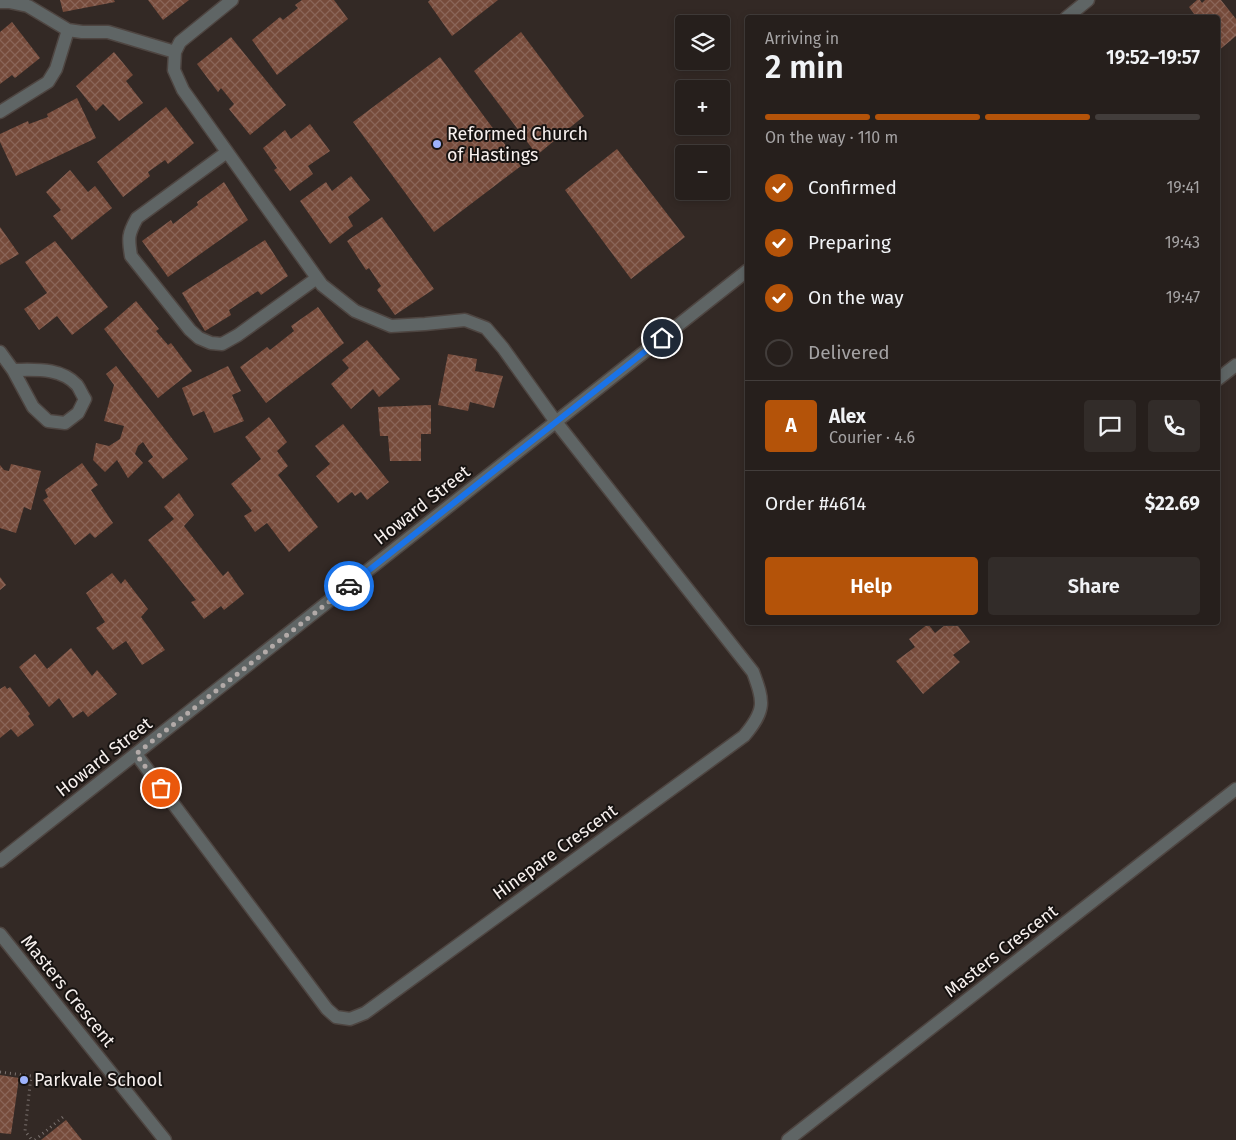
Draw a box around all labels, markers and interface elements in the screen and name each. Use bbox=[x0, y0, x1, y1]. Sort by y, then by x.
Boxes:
map controls bbox=[675, 15, 730, 200]
button: layers bbox=[675, 15, 730, 70]
text: Arriving in bbox=[765, 29, 839, 48]
text: 19:52–19:57 bbox=[1106, 46, 1200, 69]
text: 2 min bbox=[765, 48, 844, 86]
button: + bbox=[675, 80, 730, 135]
place label: Reformed Church of Hastings bbox=[447, 123, 588, 166]
text: On the way · 110 m bbox=[765, 128, 898, 147]
marker: Reformed Church of Hastings bbox=[431, 138, 443, 150]
button: − bbox=[675, 145, 730, 200]
icon: check bbox=[765, 174, 793, 202]
text: Confirmed bbox=[808, 176, 897, 199]
text: 19:41 bbox=[1166, 178, 1200, 197]
icon: check bbox=[765, 229, 793, 257]
text: Preparing bbox=[808, 231, 891, 254]
text: 19:43 bbox=[1165, 233, 1200, 252]
icon: check bbox=[765, 284, 793, 312]
text: On the way bbox=[808, 286, 904, 309]
text: 19:47 bbox=[1166, 288, 1200, 307]
pin bbox=[641, 317, 683, 359]
icon: home bbox=[648, 324, 676, 352]
text: Delivered bbox=[808, 341, 890, 364]
button: chat bbox=[1084, 400, 1136, 452]
button: phone bbox=[1148, 400, 1200, 452]
text: Alex bbox=[829, 405, 866, 428]
text: A bbox=[785, 414, 797, 437]
text: Courier · 4.6 bbox=[829, 428, 915, 447]
street label: Howard Street bbox=[370, 460, 475, 549]
text: Order #4614 bbox=[765, 492, 866, 515]
text: $22.69 bbox=[1145, 492, 1200, 515]
button: Help bbox=[765, 557, 978, 615]
button: Share bbox=[988, 557, 1200, 615]
courier bbox=[324, 561, 374, 611]
icon: car bbox=[335, 572, 363, 600]
street label: Howard Street bbox=[52, 712, 157, 801]
pin bbox=[140, 767, 182, 809]
icon: bag bbox=[147, 774, 175, 802]
street label: Hinepare Crescent bbox=[488, 799, 622, 905]
street label: Masters Crescent bbox=[940, 900, 1062, 1002]
street label: Masters Crescent bbox=[16, 931, 120, 1052]
place label: Parkvale School bbox=[34, 1069, 163, 1091]
marker: Parkvale School bbox=[18, 1074, 30, 1086]

